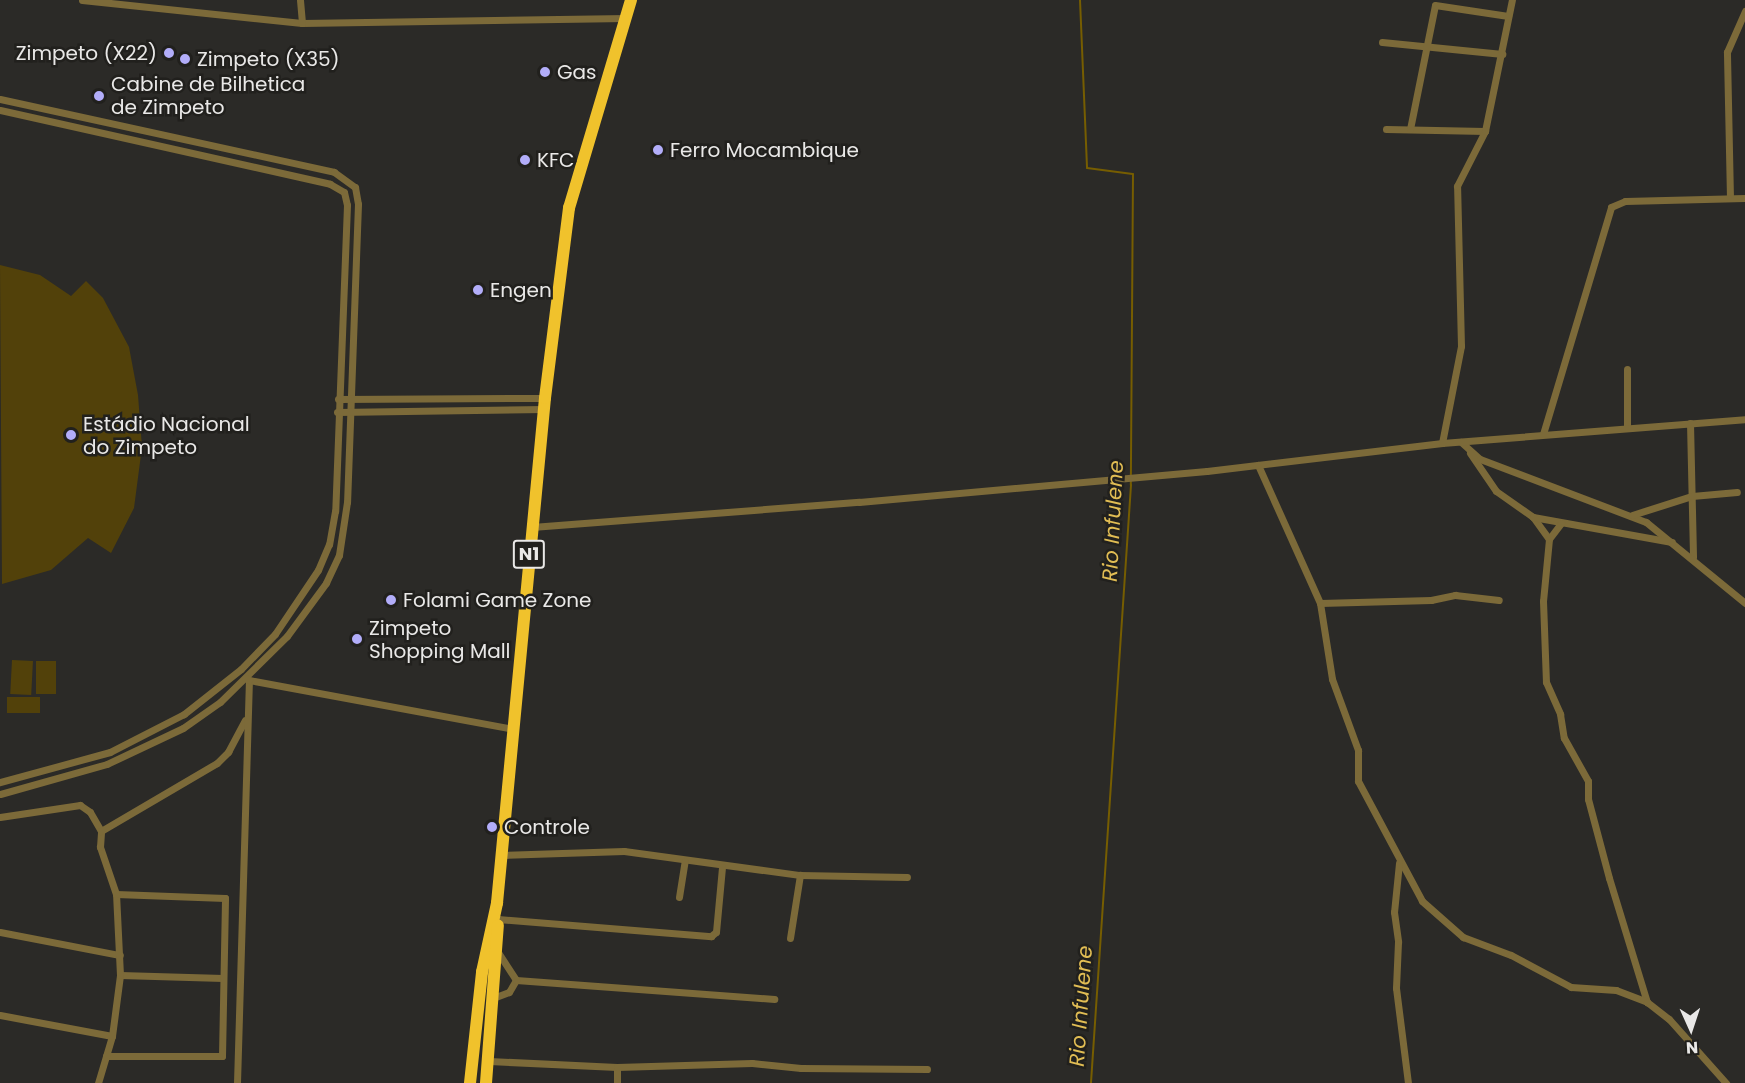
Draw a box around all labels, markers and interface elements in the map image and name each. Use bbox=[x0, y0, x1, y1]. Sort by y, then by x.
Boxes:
place label: Zimpeto (X22) bbox=[16, 41, 157, 65]
marker: Zimpeto (X22) bbox=[162, 46, 176, 60]
place label: Zimpeto (X35) bbox=[197, 47, 340, 71]
marker: Zimpeto (X35) bbox=[178, 52, 192, 66]
place label: Gas bbox=[557, 60, 597, 84]
marker: Gas bbox=[538, 65, 552, 79]
place label: Cabine de Bilhetica de Zimpeto bbox=[111, 72, 305, 119]
marker: Cabine de Bilhetica de Zimpeto bbox=[92, 89, 106, 103]
place label: Ferro Mocambique bbox=[670, 138, 859, 162]
marker: Ferro Mocambique bbox=[651, 143, 665, 157]
place label: KFC bbox=[537, 148, 574, 172]
marker: KFC bbox=[518, 153, 532, 167]
place label: Engen bbox=[490, 278, 552, 302]
marker: Engen bbox=[471, 283, 485, 297]
place label: Estádio Nacional do Zimpeto bbox=[83, 412, 250, 459]
marker: Estádio Nacional do Zimpeto bbox=[64, 428, 78, 442]
water label: Rio Infulene bbox=[1097, 460, 1129, 582]
road number: N1 bbox=[512, 539, 546, 569]
place label: Folami Game Zone bbox=[403, 588, 591, 612]
marker: Folami Game Zone bbox=[384, 593, 398, 607]
place label: Zimpeto Shopping Mall bbox=[369, 616, 511, 663]
marker: Zimpeto Shopping Mall bbox=[350, 632, 364, 646]
place label: Controle bbox=[504, 815, 590, 839]
marker: Controle bbox=[485, 820, 499, 834]
water label: Rio Infulene bbox=[1064, 945, 1098, 1067]
north arrow bbox=[1661, 999, 1721, 1059]
text: N bbox=[1685, 1036, 1699, 1059]

